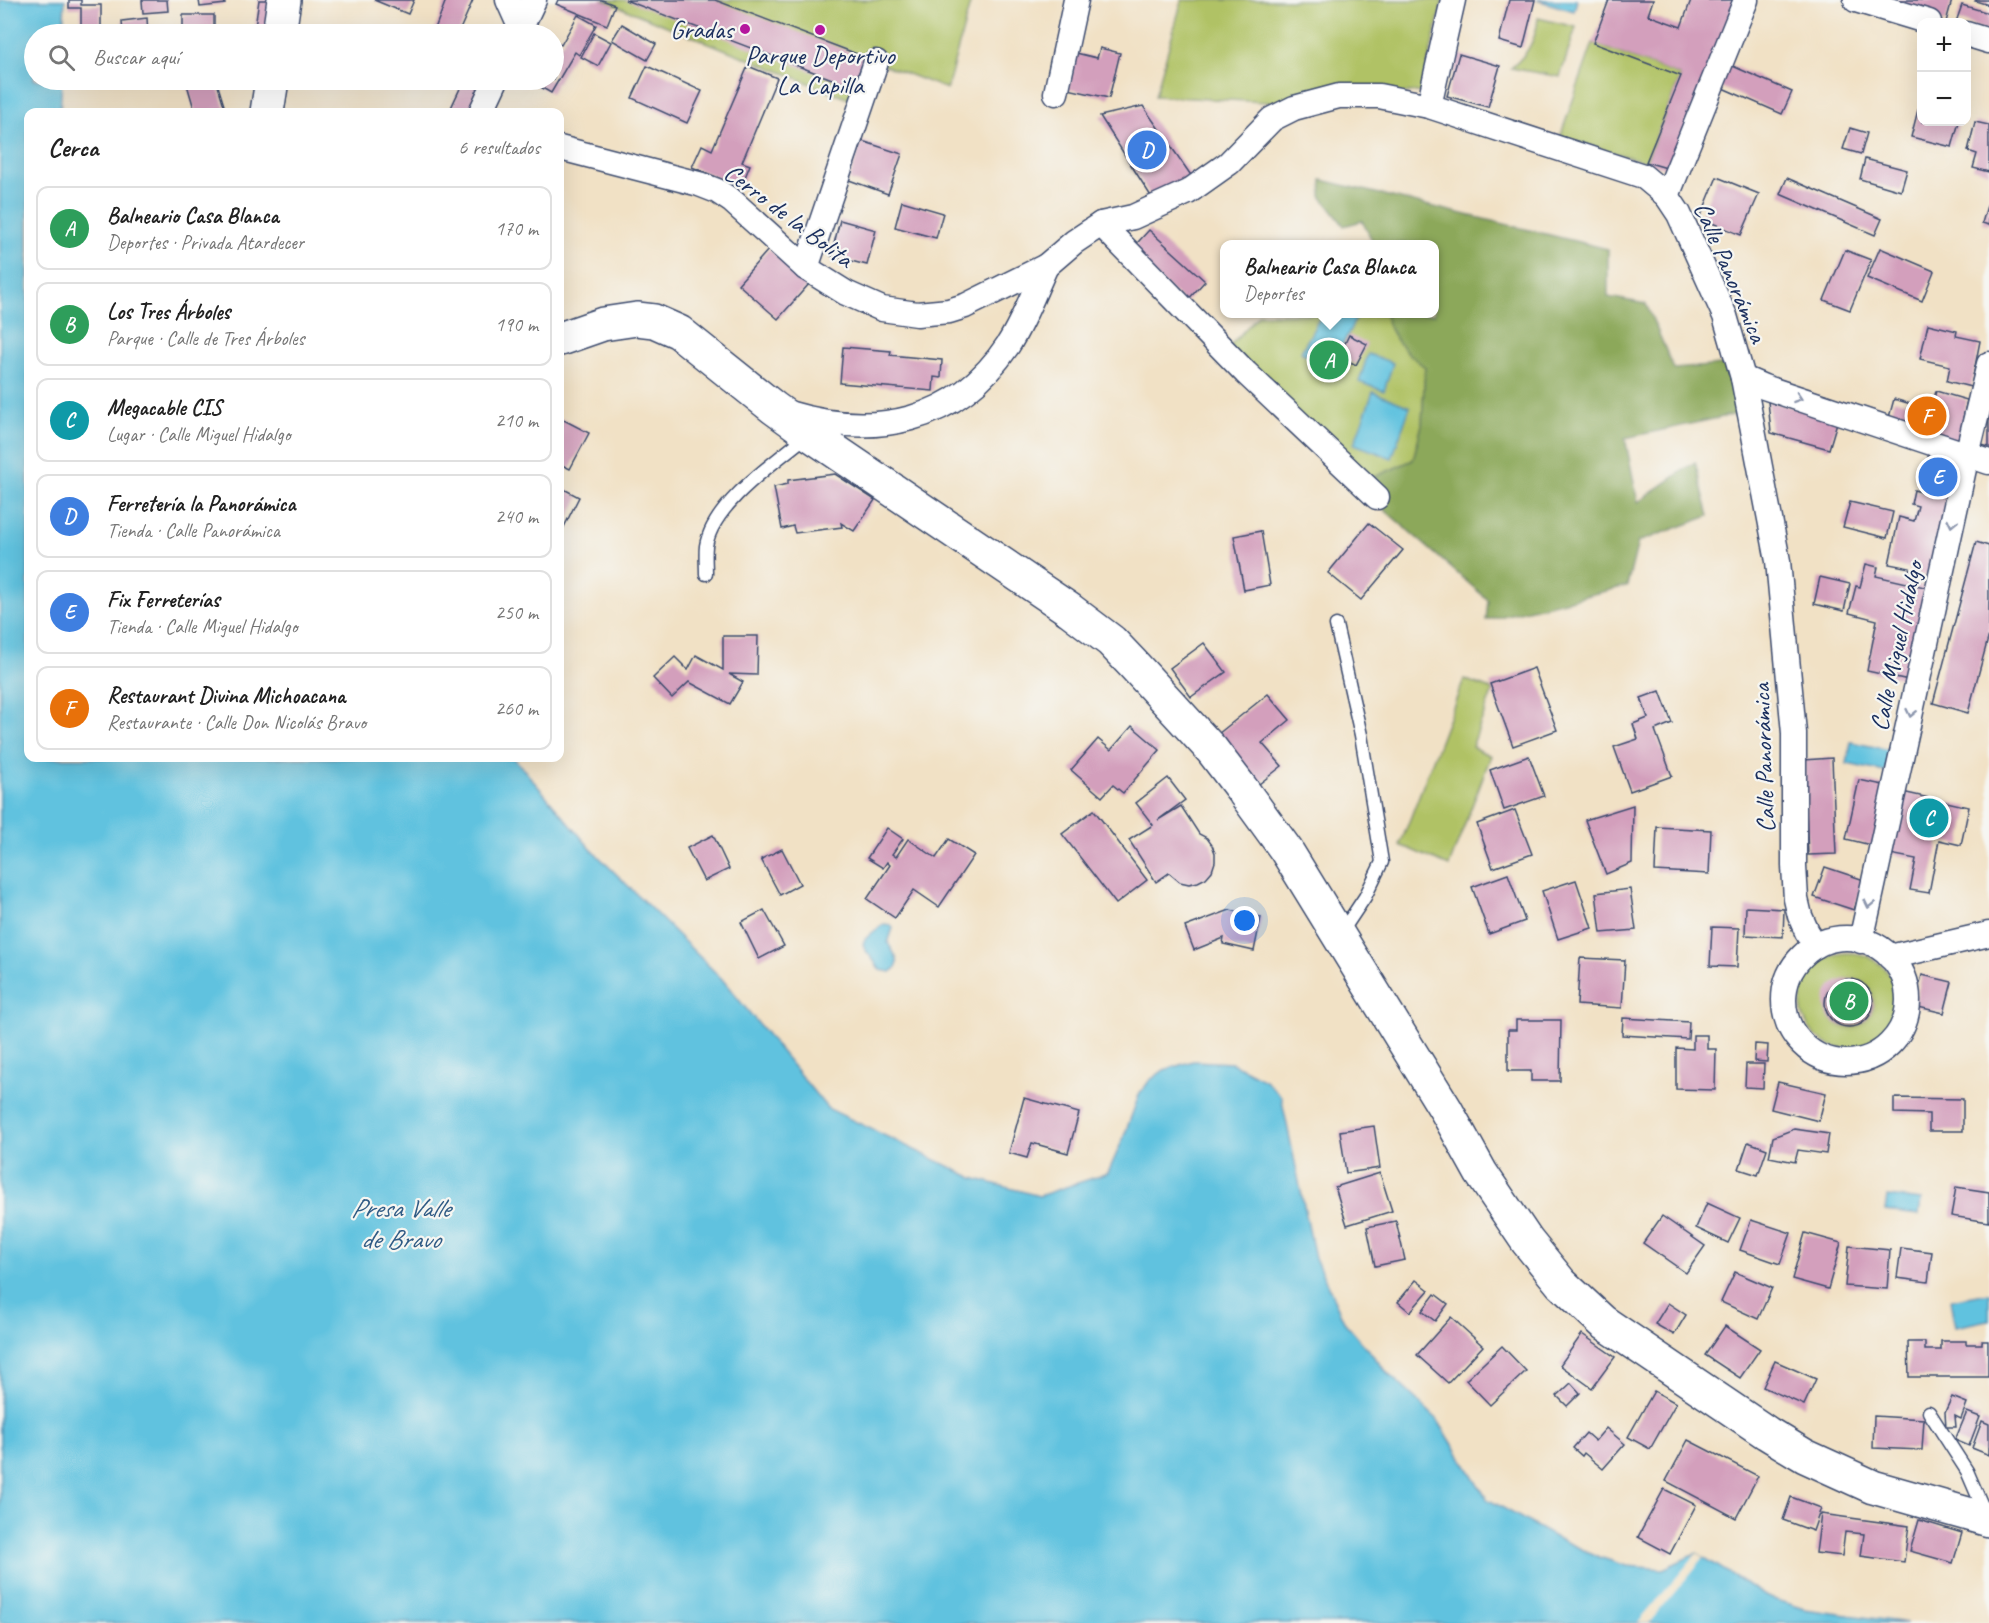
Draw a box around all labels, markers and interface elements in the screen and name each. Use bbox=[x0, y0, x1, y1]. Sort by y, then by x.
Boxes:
place label: Gradas bbox=[670, 13, 735, 46]
map controls bbox=[1917, 18, 1971, 126]
button: + bbox=[1917, 18, 1971, 72]
marker: Gradas bbox=[738, 22, 752, 36]
marker: Parque Deportivo La Capilla bbox=[813, 23, 827, 37]
search box bbox=[24, 24, 564, 90]
place label: Parque Deportivo La Capilla bbox=[745, 39, 896, 102]
icon: search bbox=[45, 41, 78, 74]
text: Buscar aquí bbox=[93, 43, 179, 71]
button: − bbox=[1917, 72, 1971, 126]
pin: D bbox=[1128, 128, 1166, 172]
text: Cerca bbox=[48, 131, 98, 164]
text: 6 resultados bbox=[458, 135, 540, 160]
street label: Cerro de la Bolita bbox=[717, 156, 861, 276]
street label: Calle Panorámica bbox=[1686, 197, 1776, 349]
text: Balneario Casa Blanca bbox=[107, 202, 279, 230]
text: A bbox=[64, 216, 75, 241]
text: 170 m bbox=[495, 216, 538, 241]
text: Deportes · Privada Atardecer bbox=[107, 230, 304, 255]
popup bbox=[1220, 240, 1439, 318]
text: Balneario Casa Blanca bbox=[1244, 253, 1415, 281]
text: Deportes bbox=[1244, 281, 1304, 306]
text: Los Tres Árboles bbox=[107, 298, 230, 326]
text: B bbox=[64, 312, 75, 337]
text: 190 m bbox=[495, 312, 538, 337]
text: Parque · Calle de Tres Árboles bbox=[107, 326, 304, 351]
pin: A bbox=[1310, 338, 1348, 382]
one-way arrow bbox=[1792, 391, 1803, 404]
text: Megacable CIS bbox=[107, 394, 221, 422]
pin: F bbox=[1908, 394, 1946, 438]
text: C bbox=[65, 408, 74, 433]
text: 210 m bbox=[495, 408, 538, 433]
text: Lugar · Calle Miguel Hidalgo bbox=[107, 422, 291, 447]
pin: E bbox=[1918, 454, 1958, 500]
text: Ferretería la Panorámica bbox=[107, 490, 296, 518]
text: D bbox=[64, 504, 75, 529]
text: 240 m bbox=[495, 504, 538, 529]
text: Tienda · Calle Panorámica bbox=[107, 518, 280, 543]
one-way arrow bbox=[1946, 518, 1959, 528]
street label: Calle Miguel Hidalgo bbox=[1862, 555, 1931, 734]
text: Fix Ferreterías bbox=[107, 586, 220, 614]
text: E bbox=[64, 600, 75, 625]
text: 250 m bbox=[495, 600, 538, 625]
text: Tienda · Calle Miguel Hidalgo bbox=[107, 614, 298, 639]
street label: Calle Panorámica bbox=[1744, 681, 1783, 833]
text: Restaurant Divina Michoacana bbox=[107, 682, 345, 710]
text: F bbox=[65, 696, 74, 721]
text: 260 m bbox=[495, 696, 538, 721]
one-way arrow bbox=[1905, 708, 1918, 718]
text: Restaurante · Calle Don Nicolás Bravo bbox=[107, 710, 366, 735]
pin: C bbox=[1910, 796, 1948, 840]
one-way arrow bbox=[1863, 899, 1876, 909]
your location bbox=[1230, 906, 1259, 935]
pin: B bbox=[1830, 978, 1868, 1024]
water label: Presa Valle de Bravo bbox=[351, 1191, 454, 1256]

